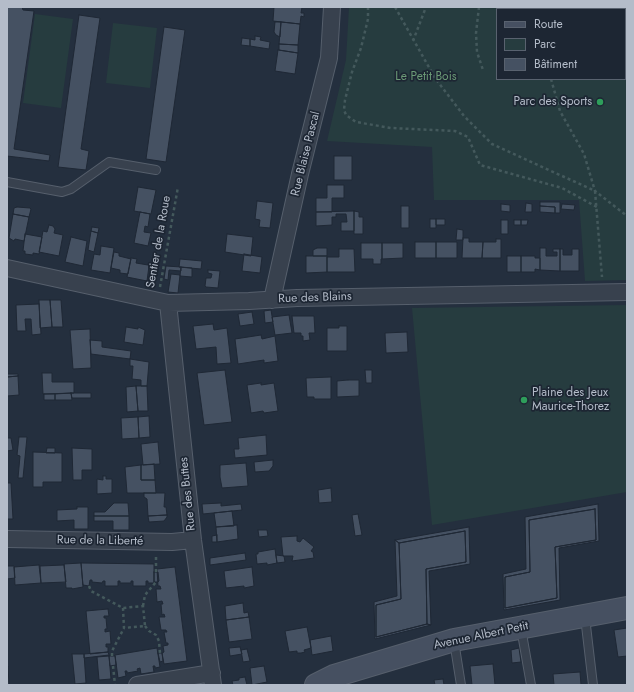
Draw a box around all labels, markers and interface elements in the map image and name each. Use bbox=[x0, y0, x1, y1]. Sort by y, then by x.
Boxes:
legend bbox=[496, 8, 626, 80]
text: Route bbox=[534, 15, 563, 33]
text: Parc bbox=[534, 35, 556, 53]
text: Bâtiment bbox=[534, 55, 577, 73]
park label: Le Petit Bois bbox=[395, 70, 457, 84]
place label: Parc des Sports bbox=[513, 95, 592, 109]
marker: Parc des Sports bbox=[595, 97, 605, 107]
street label: Rue Blaise Pascal bbox=[289, 110, 323, 198]
street label: Sentier de la Roue bbox=[144, 195, 174, 289]
street label: Rue des Blains bbox=[278, 290, 352, 306]
place label: Plaine des Jeux Maurice-Thorez bbox=[532, 386, 609, 414]
marker: Plaine des Jeux Maurice-Thorez bbox=[519, 395, 529, 405]
street label: Rue des Buttes bbox=[177, 456, 199, 532]
street label: Rue de la Liberté bbox=[57, 533, 143, 549]
street label: Avenue Albert Petit bbox=[432, 619, 530, 653]

